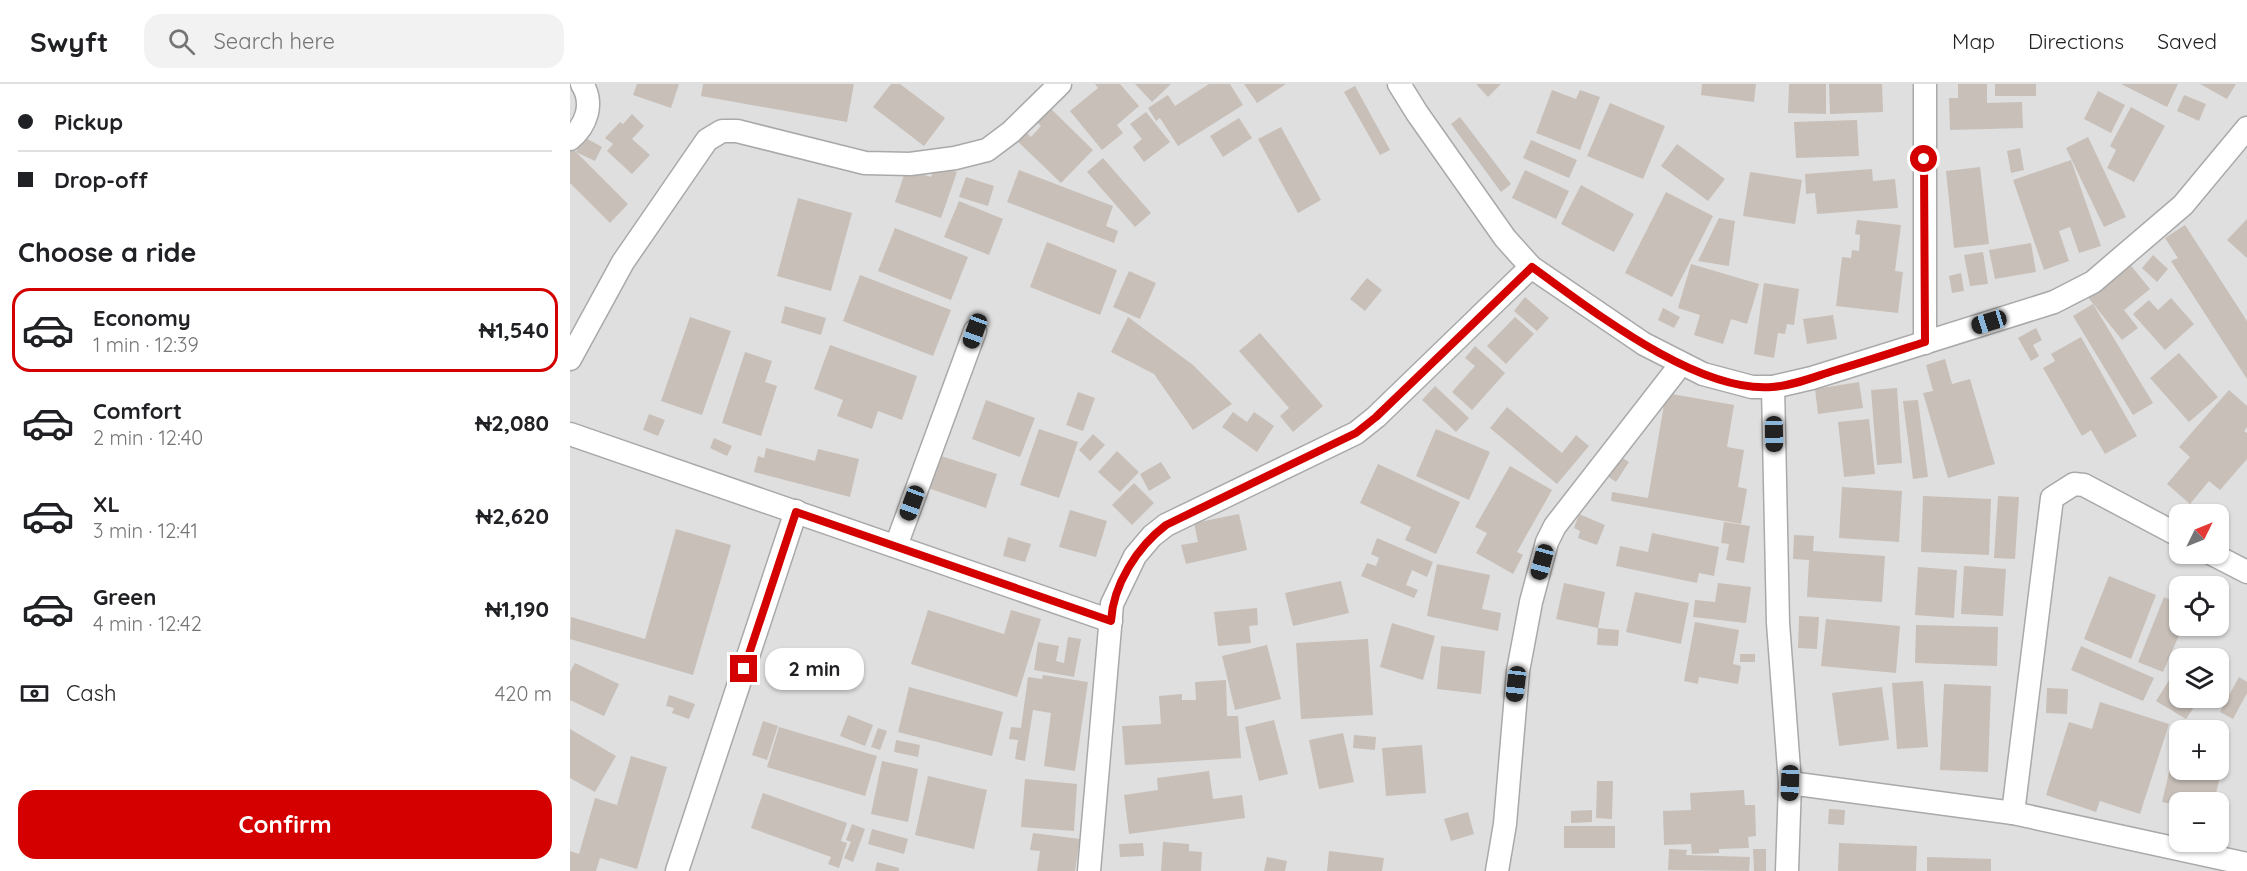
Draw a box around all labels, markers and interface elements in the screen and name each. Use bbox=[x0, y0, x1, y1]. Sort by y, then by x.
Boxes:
search box bbox=[144, 14, 564, 68]
text: Swyft bbox=[30, 24, 108, 59]
icon: search bbox=[165, 25, 198, 58]
text: Search here bbox=[213, 27, 335, 55]
text: Map bbox=[1952, 28, 1995, 54]
text: Directions bbox=[2028, 28, 2124, 54]
text: Saved bbox=[2157, 28, 2217, 54]
text: Pickup bbox=[54, 108, 123, 136]
route start bbox=[1910, 145, 1937, 172]
text: Drop-off bbox=[54, 166, 148, 194]
text: Choose a ride bbox=[18, 235, 196, 269]
icon: car bbox=[21, 303, 75, 357]
text: Economy bbox=[93, 304, 191, 332]
car bbox=[1969, 308, 2009, 336]
car bbox=[960, 311, 990, 351]
text: ₦1,540 bbox=[479, 316, 549, 344]
text: 1 min · 12:39 bbox=[93, 332, 199, 357]
icon: car bbox=[21, 396, 75, 450]
text: Comfort bbox=[93, 397, 182, 425]
text: ₦2,080 bbox=[475, 409, 549, 437]
car bbox=[1765, 416, 1783, 452]
text: 2 min · 12:40 bbox=[93, 425, 203, 450]
car bbox=[897, 483, 927, 523]
icon: car bbox=[21, 489, 75, 543]
text: XL bbox=[93, 490, 120, 518]
text: ₦2,620 bbox=[476, 502, 549, 530]
north arrow bbox=[2169, 504, 2229, 564]
map controls bbox=[2169, 504, 2229, 852]
text: 3 min · 12:41 bbox=[93, 518, 198, 543]
car bbox=[1529, 542, 1555, 582]
button: locate bbox=[2169, 576, 2229, 636]
icon: car bbox=[21, 582, 75, 636]
text: Green bbox=[93, 583, 156, 611]
text: ₦1,190 bbox=[485, 595, 549, 623]
text: 4 min · 12:42 bbox=[93, 611, 202, 636]
callout: 2 min bbox=[765, 648, 864, 690]
button: layers bbox=[2169, 648, 2229, 708]
route end bbox=[730, 655, 757, 682]
text: 2 min bbox=[788, 656, 841, 681]
car bbox=[1505, 665, 1527, 703]
icon: cash bbox=[18, 677, 51, 710]
text: Cash bbox=[66, 679, 117, 707]
text: 420 m bbox=[495, 681, 552, 706]
button: + bbox=[2169, 720, 2229, 780]
car bbox=[1780, 765, 1800, 801]
button: Confirm bbox=[18, 790, 552, 859]
button: − bbox=[2169, 792, 2229, 852]

